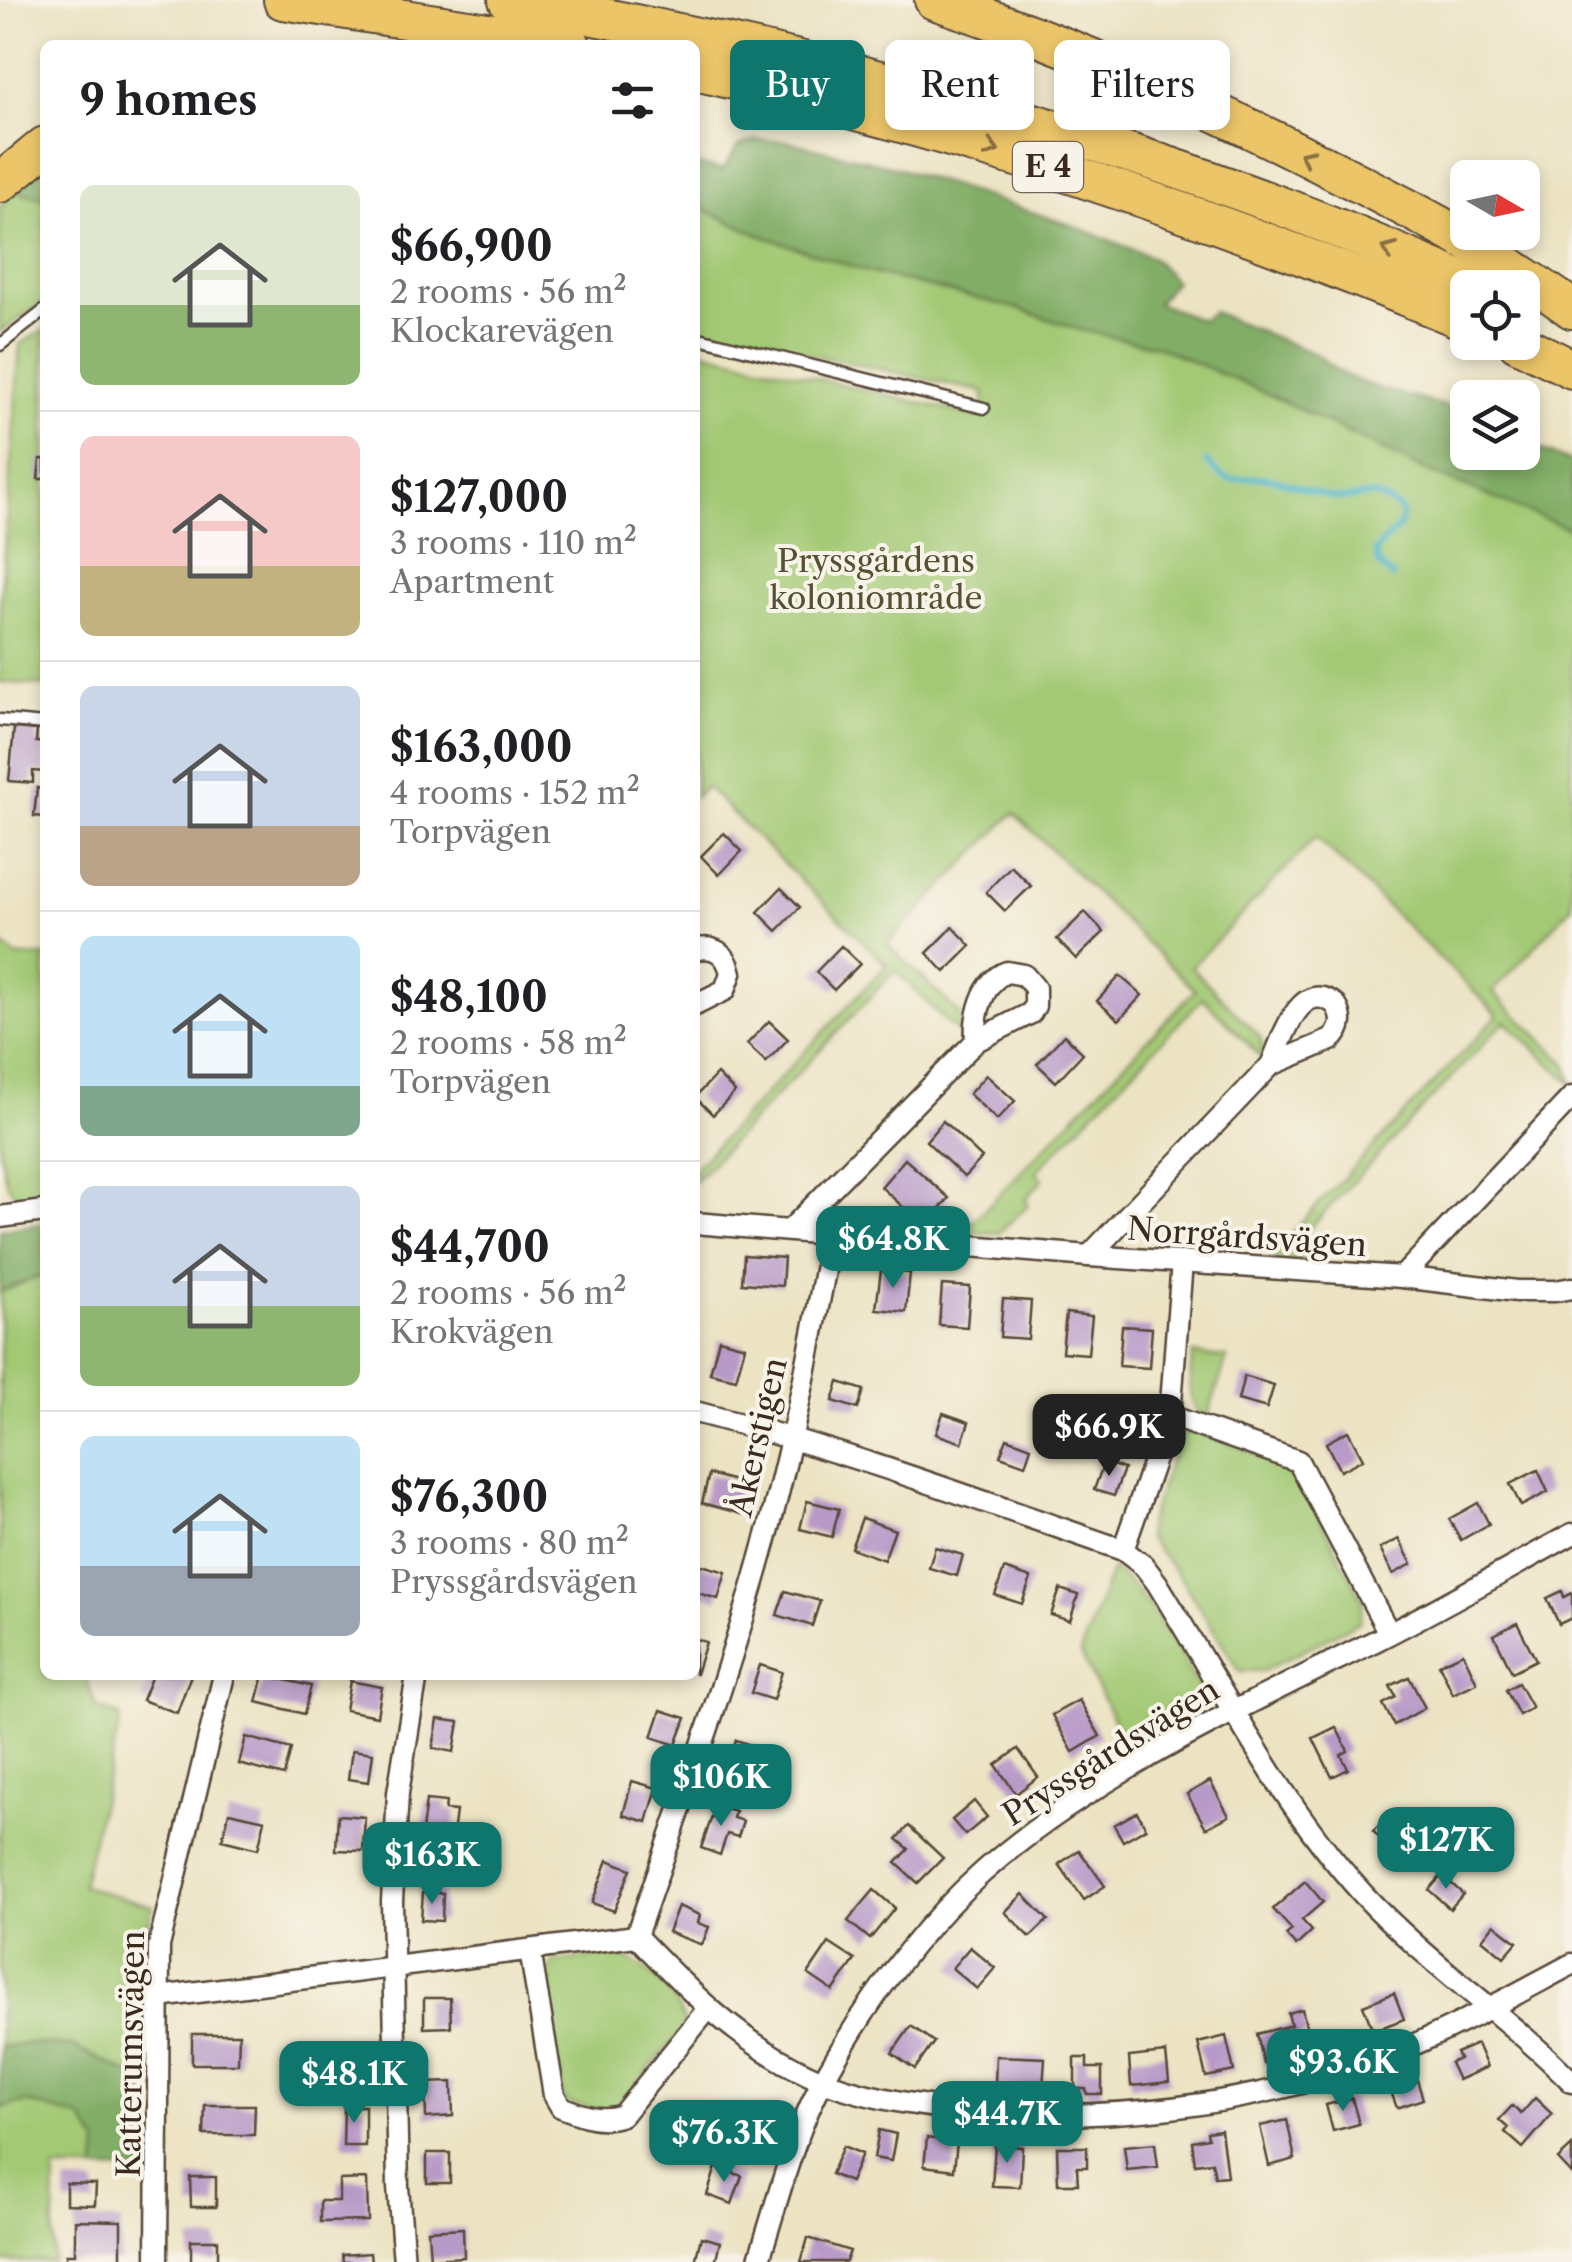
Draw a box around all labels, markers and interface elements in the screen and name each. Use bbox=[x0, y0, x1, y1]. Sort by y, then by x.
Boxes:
chip: Buy bbox=[730, 40, 865, 130]
chip: Rent bbox=[885, 40, 1034, 130]
chip: Filters bbox=[1054, 40, 1230, 130]
icon: filters bbox=[605, 73, 660, 128]
text: 9 homes bbox=[80, 74, 258, 126]
one-way arrow bbox=[983, 138, 1000, 158]
road number: E 4 bbox=[1013, 142, 1083, 192]
one-way arrow bbox=[1298, 148, 1316, 168]
north arrow bbox=[1450, 160, 1540, 250]
map controls bbox=[1450, 160, 1540, 470]
text: $66,900 bbox=[390, 220, 553, 272]
icon: home bbox=[160, 225, 280, 345]
one-way arrow bbox=[1381, 242, 1399, 262]
button: locate bbox=[1450, 270, 1540, 360]
text: 2 rooms · 56 m² bbox=[390, 272, 627, 311]
text: Klockarevägen bbox=[390, 311, 614, 350]
button: layers bbox=[1450, 380, 1540, 470]
text: $127,000 bbox=[390, 471, 568, 523]
icon: home bbox=[160, 476, 280, 596]
text: 3 rooms · 110 m² bbox=[390, 523, 637, 562]
park label: Pryssgårdens koloniområde bbox=[770, 541, 982, 617]
text: Apartment bbox=[390, 562, 554, 601]
text: $163,000 bbox=[390, 721, 573, 773]
icon: home bbox=[160, 726, 280, 846]
text: 4 rooms · 152 m² bbox=[390, 773, 640, 812]
text: Torpvägen bbox=[390, 812, 551, 851]
text: $48,100 bbox=[390, 971, 548, 1023]
icon: home bbox=[160, 976, 280, 1096]
text: 2 rooms · 58 m² bbox=[390, 1023, 627, 1062]
text: Torpvägen bbox=[390, 1062, 551, 1101]
pin: $64.8K bbox=[812, 1206, 974, 1291]
street label: Norrgårdsvägen bbox=[1126, 1209, 1368, 1264]
text: $64.8K bbox=[838, 1219, 948, 1258]
text: $44,700 bbox=[390, 1221, 550, 1273]
icon: home bbox=[160, 1226, 280, 1346]
text: 2 rooms · 56 m² bbox=[390, 1273, 627, 1312]
text: Krokvägen bbox=[390, 1312, 553, 1351]
street label: Åkerstigen bbox=[720, 1354, 795, 1521]
pin: $66.9K bbox=[1028, 1394, 1190, 1479]
text: $66.9K bbox=[1055, 1407, 1163, 1446]
text: $76,300 bbox=[390, 1471, 548, 1523]
icon: home bbox=[160, 1476, 280, 1596]
text: 3 rooms · 80 m² bbox=[390, 1523, 629, 1562]
text: Pryssgårdsvägen bbox=[390, 1562, 638, 1601]
street label: Pryssgårdsvägen bbox=[995, 1669, 1226, 1834]
pin: $106K bbox=[651, 1744, 791, 1829]
text: $106K bbox=[672, 1757, 770, 1796]
pin: $127K bbox=[1376, 1807, 1516, 1892]
text: $127K bbox=[1399, 1820, 1493, 1859]
pin: $163K bbox=[362, 1822, 502, 1907]
text: $163K bbox=[384, 1835, 480, 1874]
street label: Katterumsvägen bbox=[109, 1930, 152, 2178]
pin: $93.6K bbox=[1262, 2029, 1424, 2114]
pin: $48.1K bbox=[273, 2041, 435, 2126]
text: $93.6K bbox=[1289, 2042, 1397, 2081]
text: $48.1K bbox=[301, 2054, 407, 2093]
pin: $44.7K bbox=[926, 2081, 1088, 2166]
text: $44.7K bbox=[954, 2094, 1060, 2133]
pin: $76.3K bbox=[643, 2100, 805, 2185]
text: $76.3K bbox=[671, 2113, 777, 2152]

